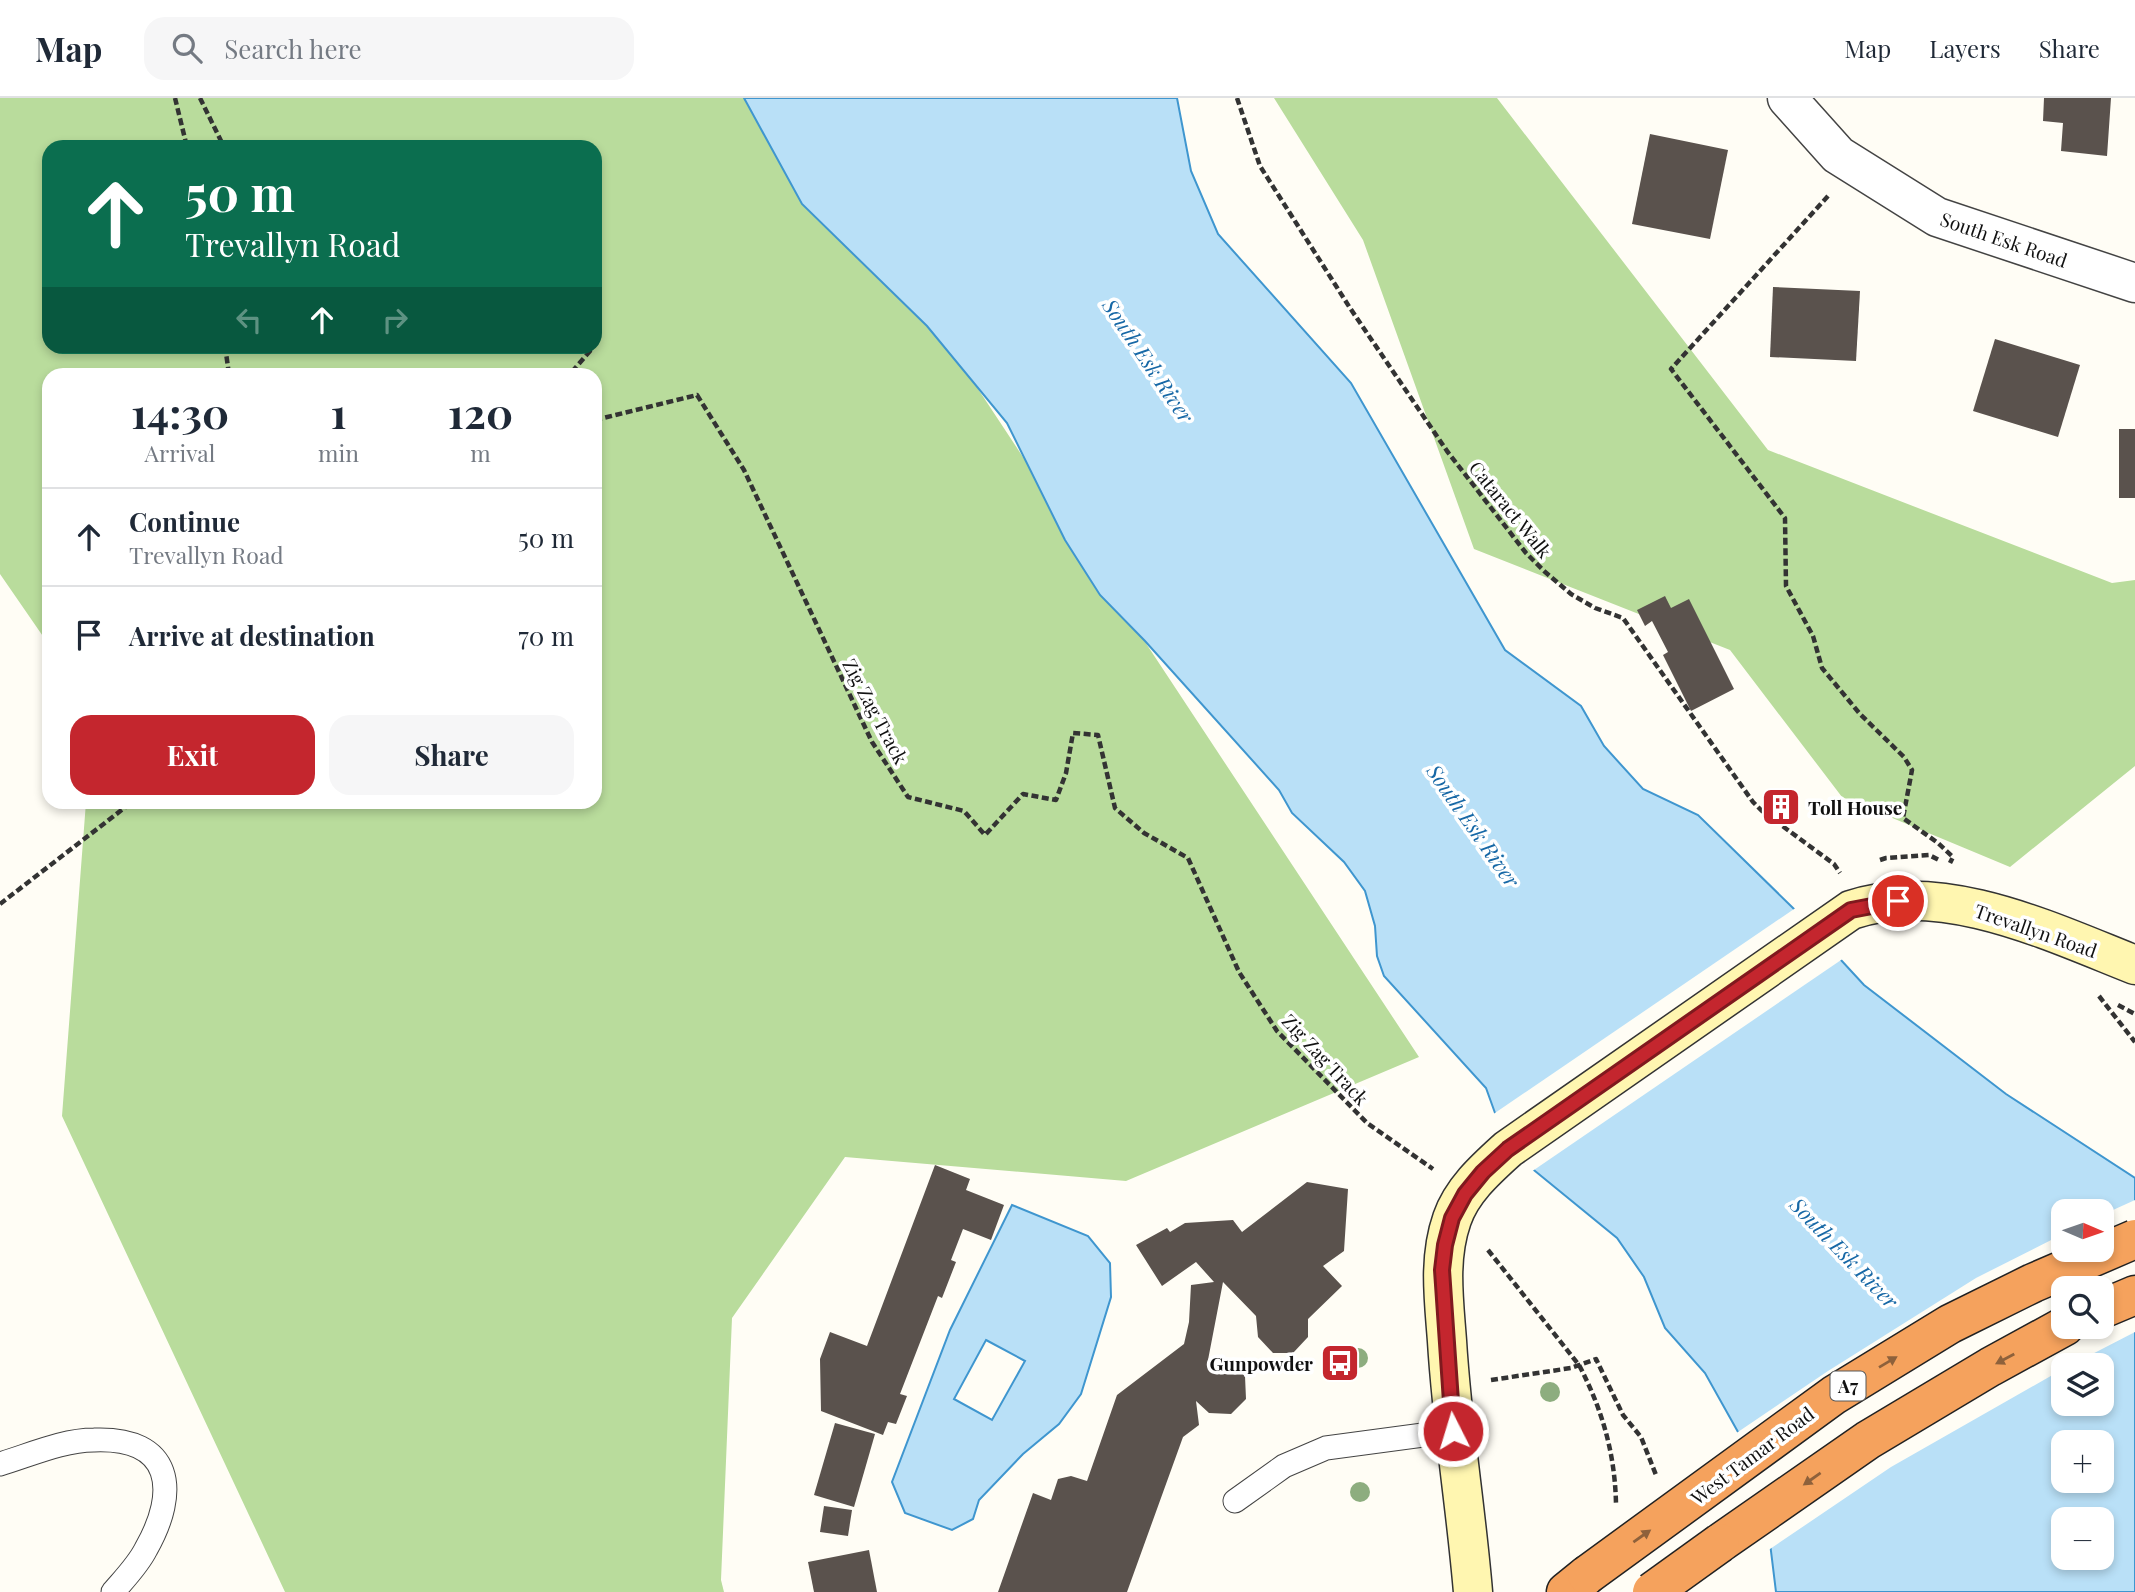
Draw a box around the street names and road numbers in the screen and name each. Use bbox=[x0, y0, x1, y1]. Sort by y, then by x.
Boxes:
street label: South Esk Road bbox=[1937, 205, 2071, 273]
street label: Cataract Walk bbox=[1464, 455, 1559, 563]
street label: Zig Zag Track bbox=[837, 654, 915, 769]
street label: Trevallyn Road bbox=[1971, 897, 2101, 963]
street label: Zig Zag Track bbox=[1277, 1008, 1375, 1111]
road number: A7 bbox=[1830, 1372, 1866, 1400]
street label: West Tamar Road bbox=[1684, 1400, 1819, 1511]

